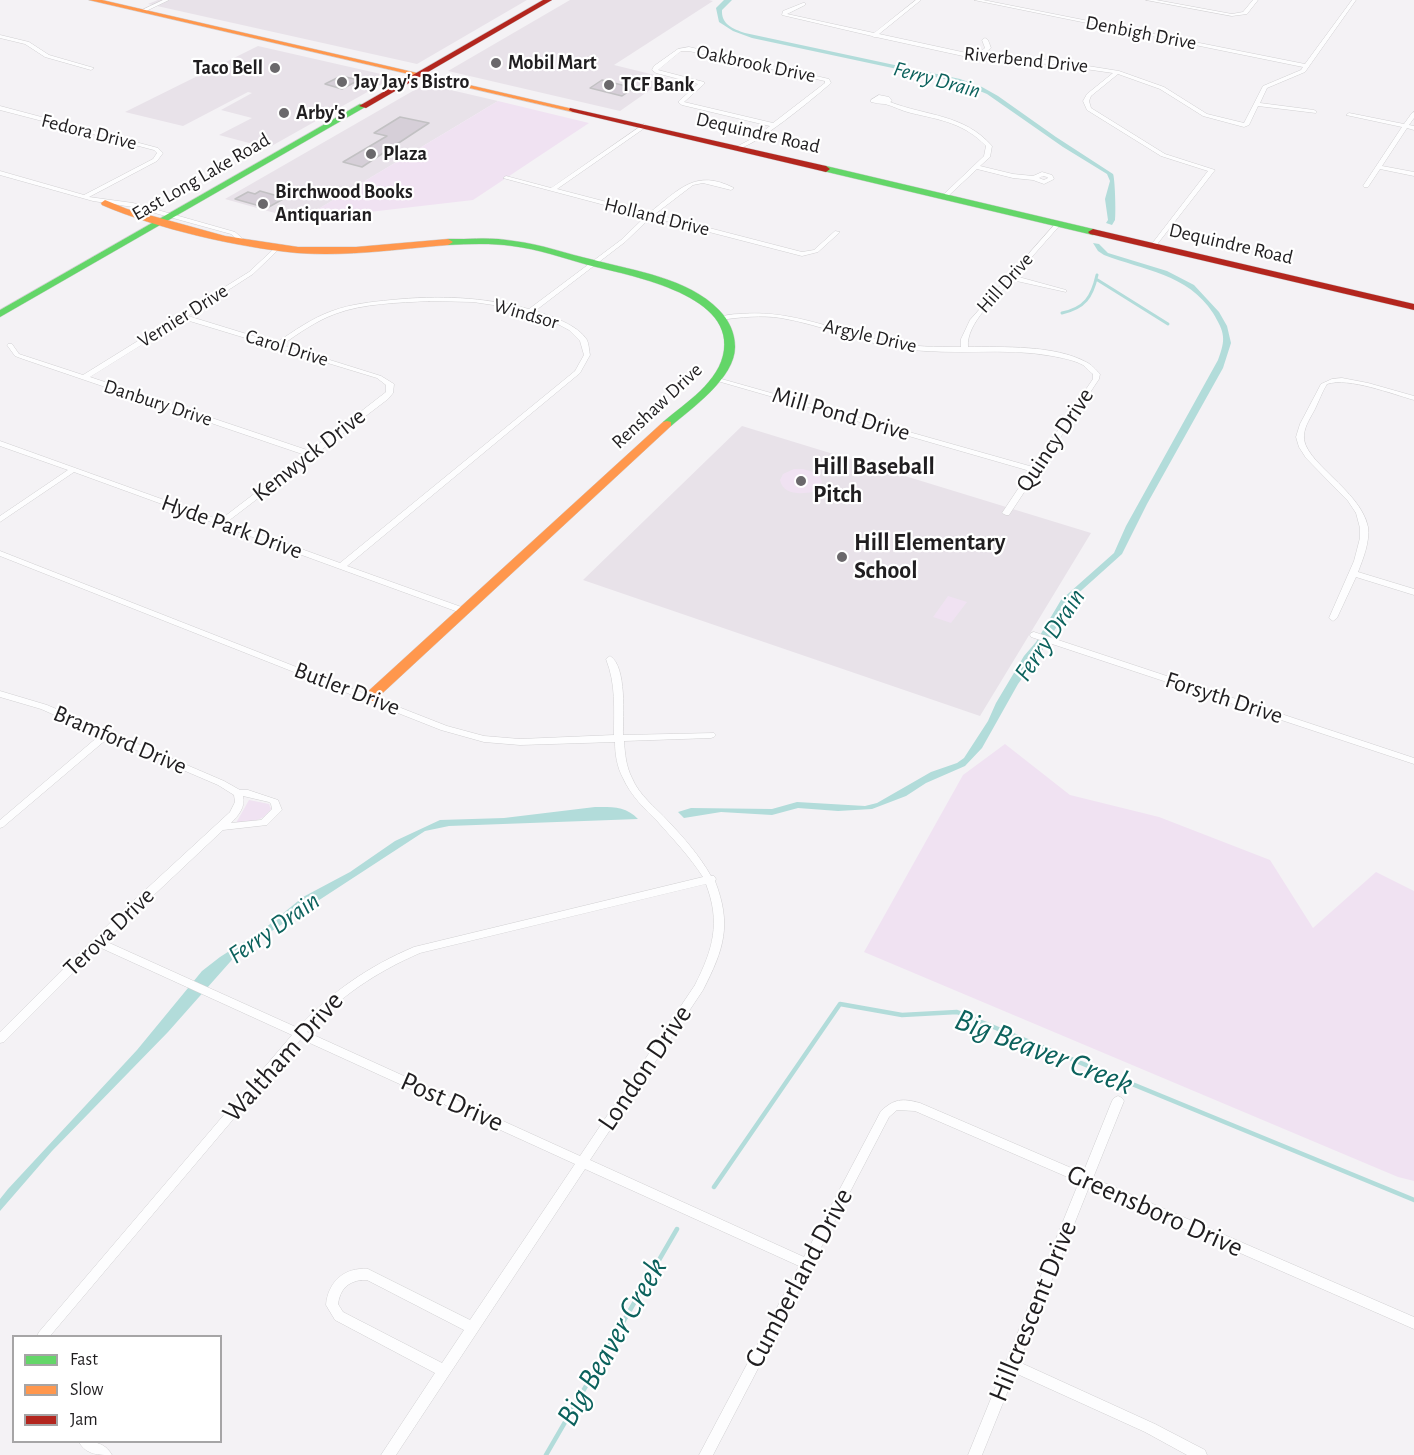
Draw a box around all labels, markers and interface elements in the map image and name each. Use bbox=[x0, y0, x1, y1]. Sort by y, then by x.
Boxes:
street label: Denbigh Drive bbox=[1083, 10, 1199, 56]
street label: Oakbrook Drive bbox=[694, 40, 818, 88]
street label: Riverbend Drive bbox=[963, 42, 1089, 78]
place label: Mobil Mart bbox=[508, 51, 596, 75]
place label: Taco Bell bbox=[193, 56, 263, 80]
marker: Mobil Mart bbox=[489, 56, 503, 70]
water label: Ferry Drain bbox=[891, 56, 983, 104]
marker: Taco Bell bbox=[268, 61, 282, 75]
place label: Jay Jay's Bistro bbox=[354, 70, 469, 94]
place label: TCF Bank bbox=[621, 73, 694, 97]
marker: Jay Jay's Bistro bbox=[335, 75, 349, 89]
marker: TCF Bank bbox=[602, 78, 616, 92]
place label: Arby's bbox=[296, 101, 345, 125]
marker: Arby's bbox=[277, 106, 291, 120]
street label: Dequindre Road bbox=[694, 107, 822, 159]
street label: Fedora Drive bbox=[39, 109, 139, 155]
street label: East Long Lake Road bbox=[128, 128, 274, 226]
place label: Plaza bbox=[383, 142, 427, 166]
marker: Plaza bbox=[364, 147, 378, 161]
place label: Birchwood Books Antiquarian bbox=[275, 180, 413, 227]
street label: Holland Drive bbox=[602, 192, 712, 242]
marker: Birchwood Books Antiquarian bbox=[256, 197, 270, 211]
street label: Dequindre Road bbox=[1167, 218, 1295, 270]
street label: Hill Drive bbox=[972, 248, 1038, 318]
street label: Vernier Drive bbox=[133, 279, 233, 353]
street label: Windsor bbox=[491, 293, 561, 335]
street label: Argyle Drive bbox=[821, 314, 919, 358]
street label: Carol Drive bbox=[243, 324, 331, 372]
street label: Renshaw Drive bbox=[607, 358, 707, 454]
street label: Danbury Drive bbox=[101, 374, 215, 432]
street label: Mill Pond Drive bbox=[769, 381, 913, 447]
street label: Quincy Drive bbox=[1010, 383, 1100, 497]
street label: Kenwyck Drive bbox=[247, 402, 371, 508]
place label: Hill Baseball Pitch bbox=[813, 453, 935, 509]
marker: Hill Baseball Pitch bbox=[794, 474, 808, 488]
street label: Hyde Park Drive bbox=[157, 488, 307, 566]
place label: Hill Elementary School bbox=[854, 529, 1005, 585]
marker: Hill Elementary School bbox=[835, 550, 849, 564]
water label: Ferry Drain bbox=[1008, 583, 1092, 687]
street label: Butler Drive bbox=[290, 656, 404, 722]
street label: Forsyth Drive bbox=[1162, 665, 1286, 731]
street label: Bramford Drive bbox=[49, 699, 191, 781]
street label: Terova Drive bbox=[58, 882, 160, 982]
water label: Ferry Drain bbox=[222, 885, 326, 971]
street label: Waltham Drive bbox=[215, 985, 351, 1129]
street label: London Drive bbox=[591, 999, 699, 1137]
water label: Big Beaver Creek bbox=[949, 1000, 1139, 1104]
street label: Post Drive bbox=[395, 1064, 509, 1140]
street label: Greensboro Drive bbox=[1062, 1157, 1248, 1265]
street label: Cumberland Drive bbox=[738, 1183, 860, 1373]
street label: Hillcrescent Drive bbox=[981, 1215, 1085, 1407]
water label: Big Beaver Creek bbox=[548, 1251, 676, 1433]
legend bbox=[12, 1335, 222, 1443]
text: Fast bbox=[70, 1351, 98, 1369]
text: Slow bbox=[70, 1381, 103, 1399]
text: Jam bbox=[70, 1411, 98, 1429]

